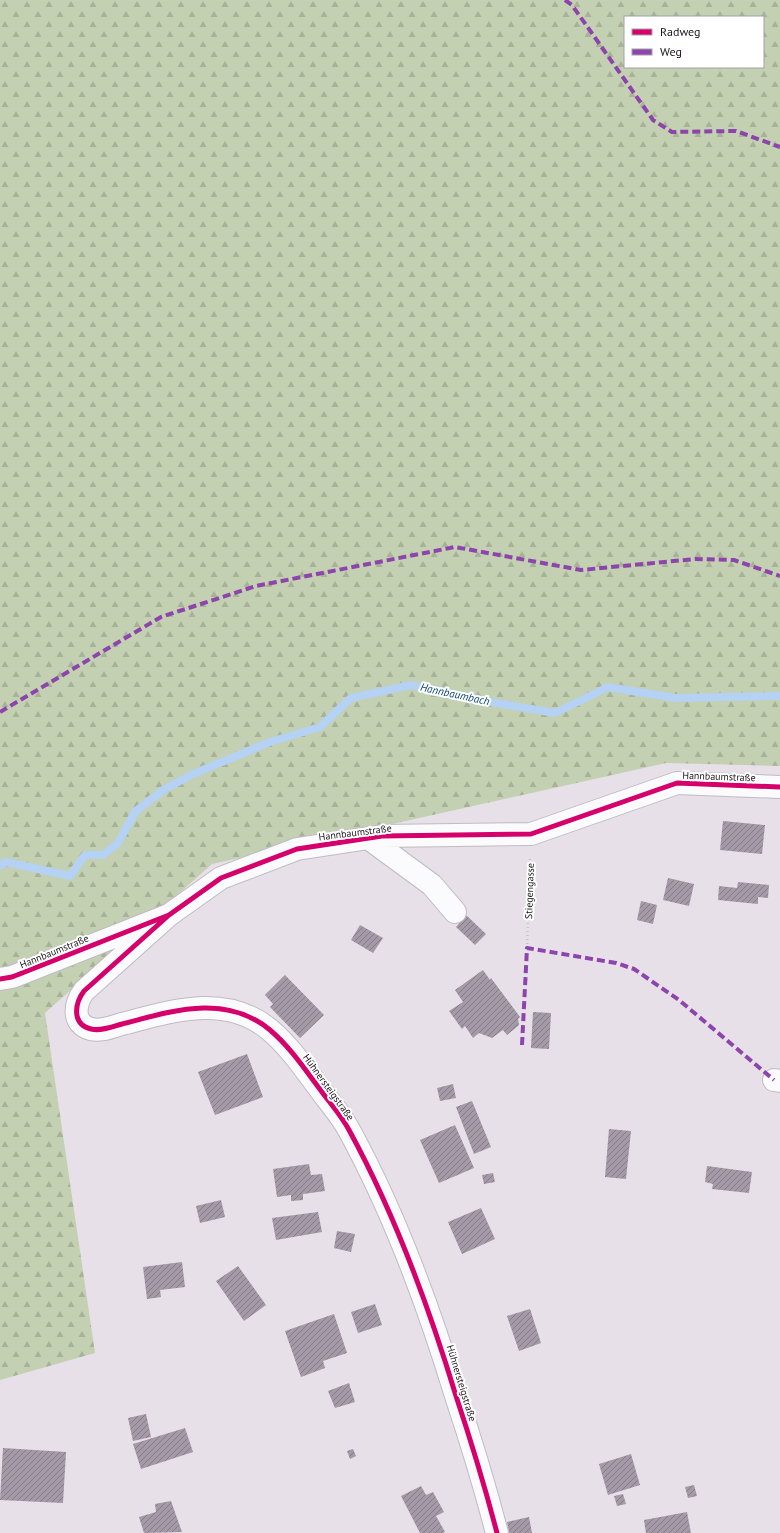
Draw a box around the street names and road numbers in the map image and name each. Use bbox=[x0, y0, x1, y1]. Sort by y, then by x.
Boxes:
street label: Hannbaumstraße bbox=[682, 769, 756, 784]
street label: Hannbaumstraße bbox=[318, 822, 392, 843]
street label: Stiegengasse bbox=[522, 863, 537, 919]
street label: Hannbaumstraße bbox=[18, 932, 91, 971]
street label: Hühnersteigstraße bbox=[300, 1051, 357, 1123]
street label: Hühnersteigstraße bbox=[444, 1343, 479, 1423]

